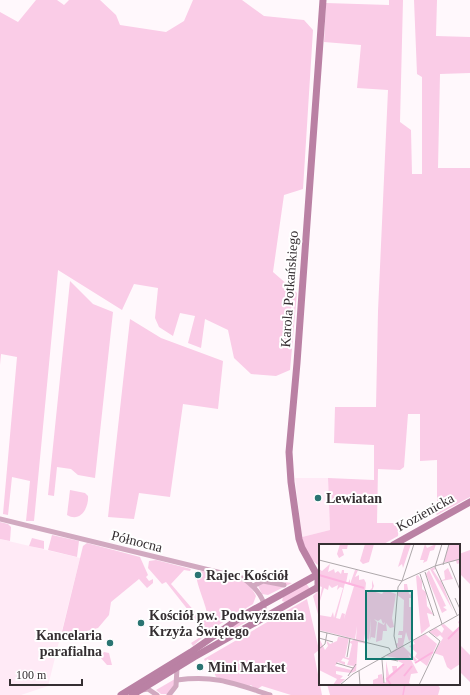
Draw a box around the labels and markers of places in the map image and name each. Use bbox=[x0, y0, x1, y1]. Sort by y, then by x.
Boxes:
place label: Lewiatan bbox=[326, 491, 382, 506]
marker: Lewiatan bbox=[313, 493, 323, 503]
place label: Rajec Kościół bbox=[206, 568, 288, 583]
marker: Rajec Kościół bbox=[193, 570, 203, 580]
place label: Kościół pw. Podwyższenia Krzyża Świętego bbox=[149, 608, 304, 639]
marker: Kościół pw. Podwyższenia Krzyża Świętego bbox=[136, 618, 146, 628]
place label: Kancelaria parafialna bbox=[36, 628, 102, 659]
marker: Kancelaria parafialna bbox=[105, 638, 115, 648]
place label: Mini Market bbox=[208, 660, 286, 675]
marker: Mini Market bbox=[195, 662, 205, 672]

